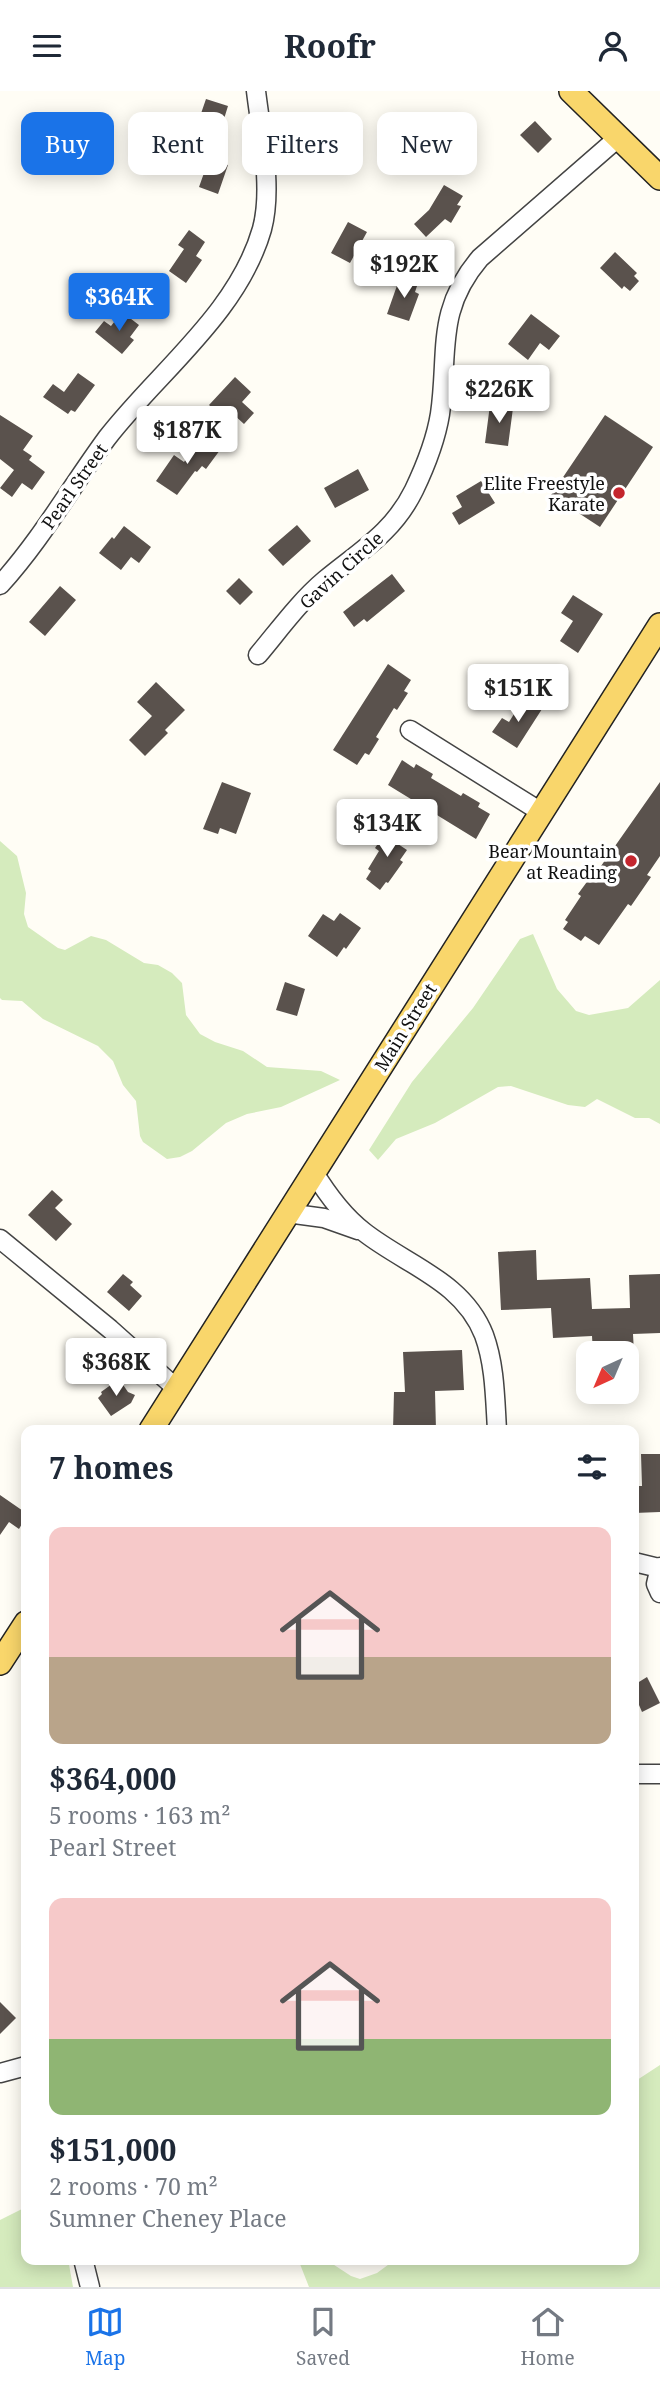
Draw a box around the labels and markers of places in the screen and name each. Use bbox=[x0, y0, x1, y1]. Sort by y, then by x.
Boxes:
pin: $192K bbox=[355, 241, 453, 300]
pin: $364K bbox=[70, 273, 168, 333]
pin: $226K bbox=[450, 365, 548, 425]
pin: $187K bbox=[138, 407, 236, 466]
place label: Elite Freestyle Karate bbox=[484, 471, 605, 516]
marker: Elite Freestyle Karate bbox=[611, 485, 627, 501]
pin: $151K bbox=[469, 665, 567, 724]
pin: $134K bbox=[338, 799, 436, 859]
place label: Bear Mountain at Reading bbox=[488, 839, 617, 884]
marker: Bear Mountain at Reading bbox=[623, 853, 639, 869]
pin: $368K bbox=[67, 1339, 165, 1398]

